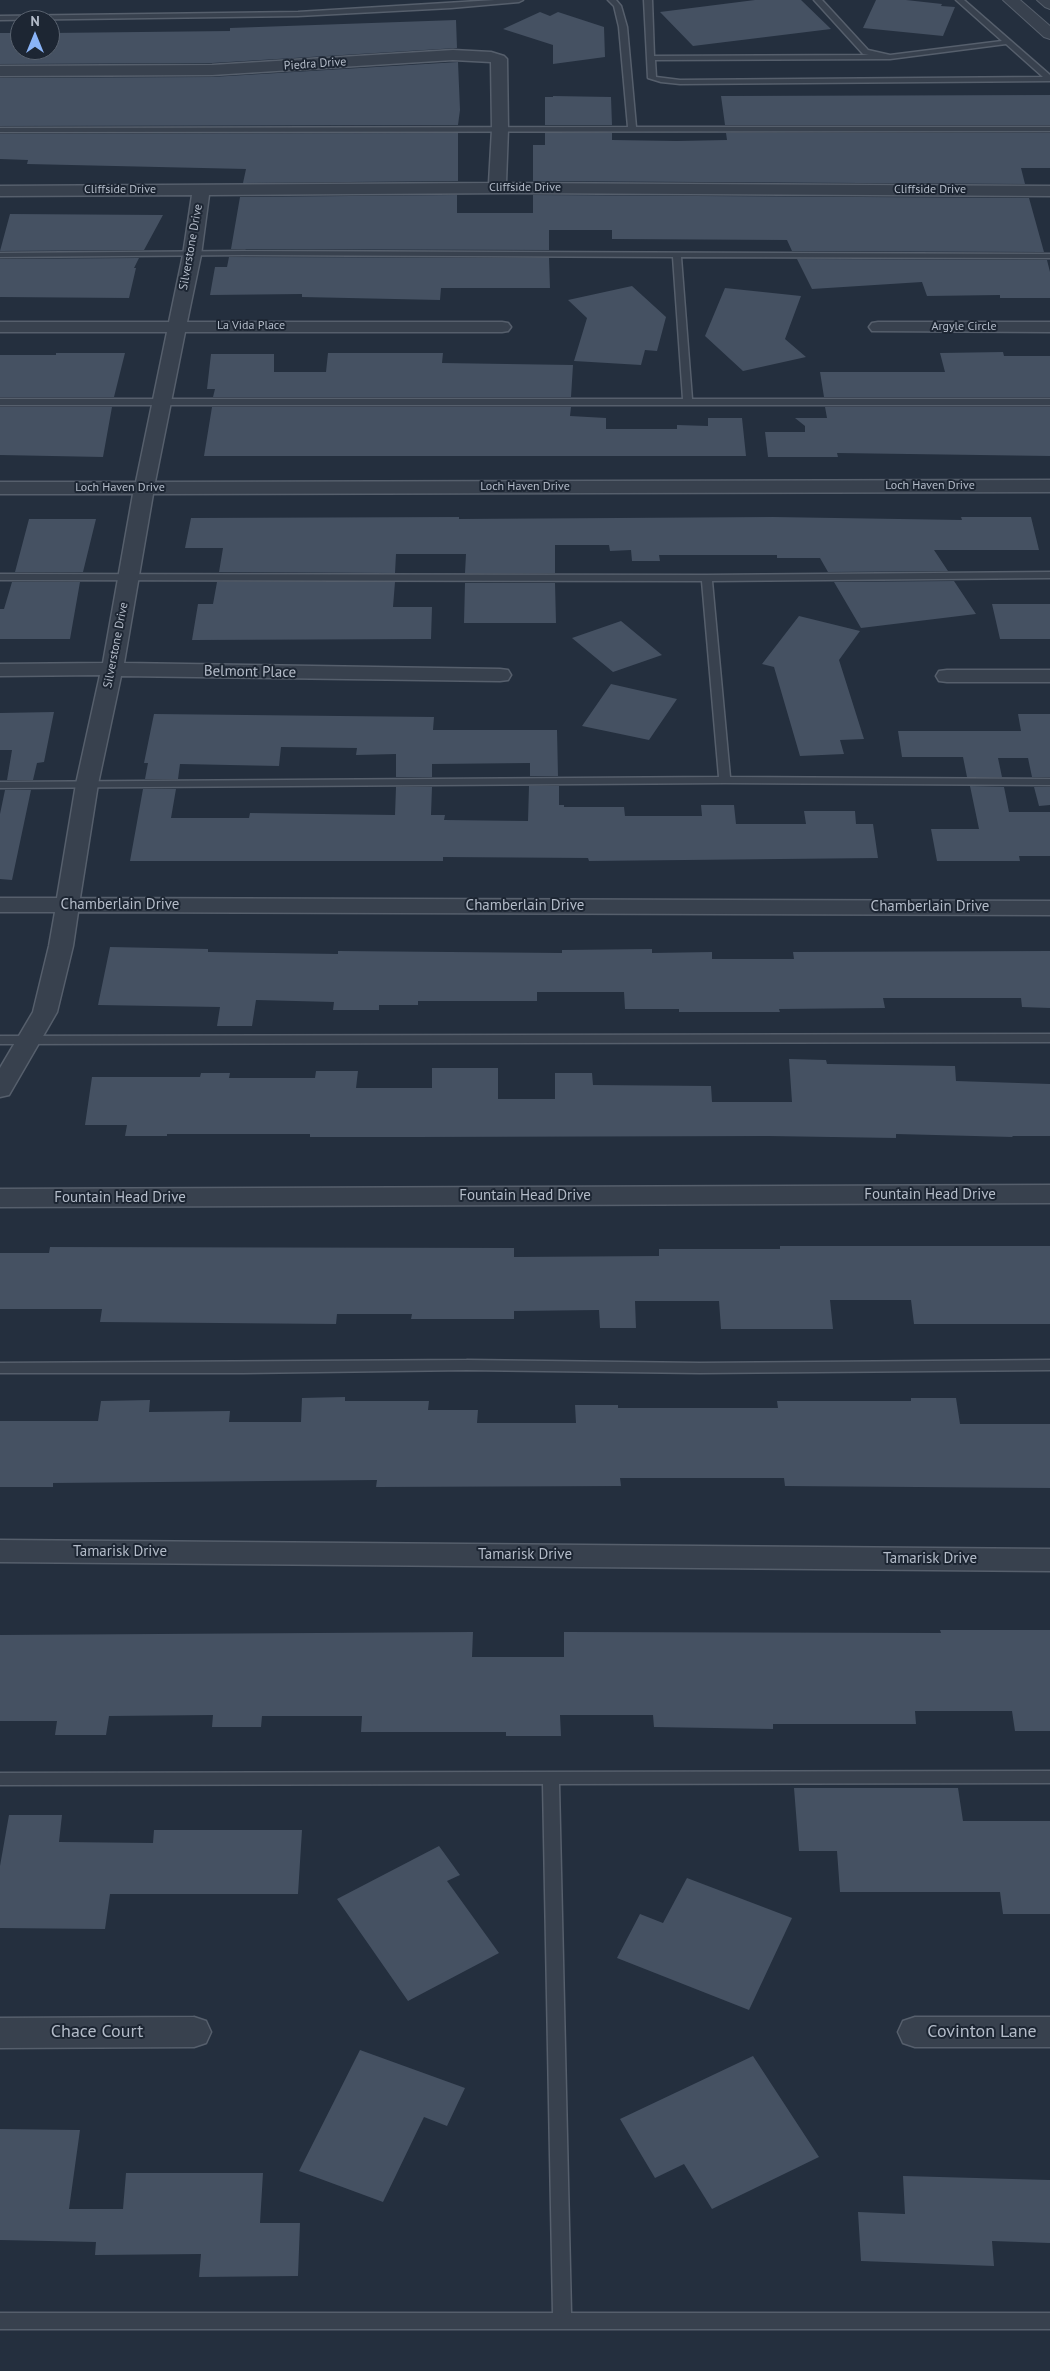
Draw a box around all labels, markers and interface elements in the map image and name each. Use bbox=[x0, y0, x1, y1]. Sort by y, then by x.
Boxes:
north arrow bbox=[10, 10, 60, 60]
text: N bbox=[30, 12, 40, 30]
street label: Piedra Drive bbox=[283, 55, 347, 73]
street label: Cliffside Drive bbox=[489, 181, 561, 195]
street label: Cliffside Drive bbox=[84, 183, 156, 197]
street label: Cliffside Drive bbox=[894, 183, 966, 197]
street label: Silverstone Drive bbox=[176, 203, 206, 291]
street label: La Vida Place bbox=[217, 319, 285, 333]
street label: Argyle Circle bbox=[931, 320, 997, 334]
street label: Loch Haven Drive bbox=[885, 479, 975, 493]
street label: Loch Haven Drive bbox=[480, 480, 570, 494]
street label: Loch Haven Drive bbox=[75, 481, 165, 495]
street label: Silverstone Drive bbox=[101, 601, 131, 689]
street label: Belmont Place bbox=[204, 662, 296, 682]
street label: Chamberlain Drive bbox=[61, 896, 179, 914]
street label: Chamberlain Drive bbox=[466, 897, 584, 915]
street label: Chamberlain Drive bbox=[871, 898, 989, 916]
street label: Fountain Head Drive bbox=[864, 1186, 996, 1204]
street label: Fountain Head Drive bbox=[459, 1187, 591, 1205]
street label: Fountain Head Drive bbox=[54, 1189, 186, 1207]
street label: Tamarisk Drive bbox=[73, 1543, 167, 1561]
street label: Tamarisk Drive bbox=[478, 1546, 572, 1564]
street label: Tamarisk Drive bbox=[883, 1550, 977, 1568]
street label: Chace Court bbox=[51, 2021, 143, 2043]
street label: Covinton Lane bbox=[927, 2021, 1037, 2043]

